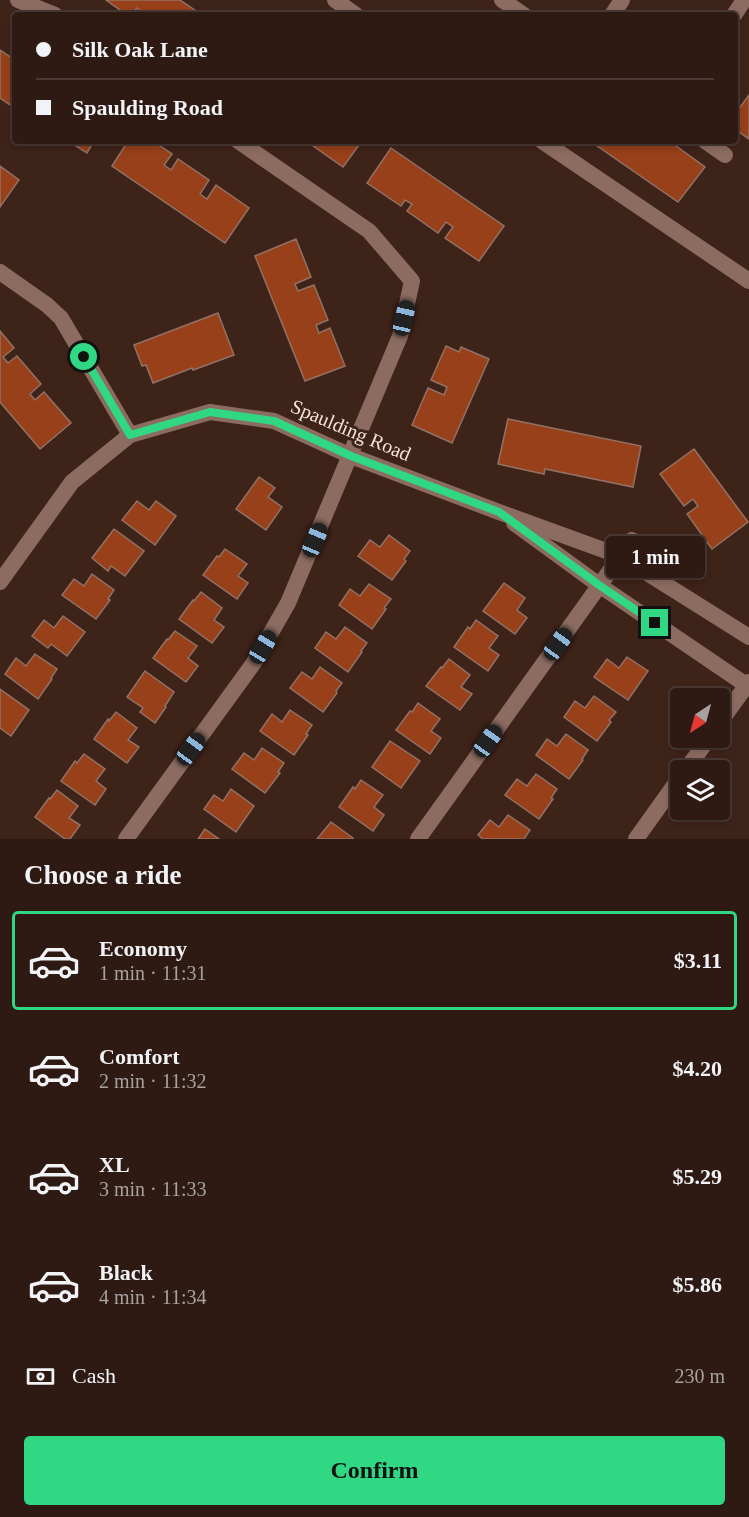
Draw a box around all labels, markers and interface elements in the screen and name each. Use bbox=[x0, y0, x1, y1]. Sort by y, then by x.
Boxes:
text: Silk Oak Lane bbox=[72, 37, 208, 62]
text: Spaulding Road bbox=[72, 95, 223, 120]
car bbox=[391, 298, 417, 338]
route start bbox=[70, 343, 97, 370]
street label: Spaulding Road bbox=[287, 395, 414, 466]
car bbox=[300, 520, 330, 560]
callout: 1 min bbox=[606, 536, 704, 578]
text: 1 min bbox=[631, 546, 680, 568]
route end bbox=[641, 609, 668, 636]
car bbox=[540, 624, 576, 664]
car bbox=[246, 627, 280, 667]
north arrow bbox=[670, 688, 730, 748]
map controls bbox=[670, 688, 730, 820]
car bbox=[470, 721, 506, 761]
car bbox=[173, 729, 209, 769]
button: layers bbox=[670, 760, 730, 820]
text: Choose a ride bbox=[24, 860, 182, 890]
icon: car bbox=[27, 934, 81, 988]
text: Economy bbox=[99, 936, 187, 961]
text: $3.11 bbox=[674, 948, 722, 973]
text: 1 min · 11:31 bbox=[99, 962, 207, 984]
icon: car bbox=[27, 1042, 81, 1096]
text: Comfort bbox=[99, 1044, 180, 1069]
text: $4.20 bbox=[673, 1056, 722, 1081]
text: 2 min · 11:32 bbox=[99, 1070, 207, 1092]
icon: car bbox=[27, 1150, 81, 1204]
text: XL bbox=[99, 1152, 130, 1177]
text: $5.29 bbox=[673, 1164, 722, 1189]
text: 3 min · 11:33 bbox=[99, 1178, 207, 1200]
icon: car bbox=[27, 1258, 81, 1312]
text: Black bbox=[99, 1260, 153, 1285]
text: $5.86 bbox=[673, 1272, 722, 1297]
text: 4 min · 11:34 bbox=[99, 1286, 207, 1308]
icon: cash bbox=[24, 1360, 57, 1393]
text: Cash bbox=[72, 1363, 116, 1388]
text: 230 m bbox=[674, 1365, 725, 1387]
button: Confirm bbox=[24, 1436, 725, 1505]

